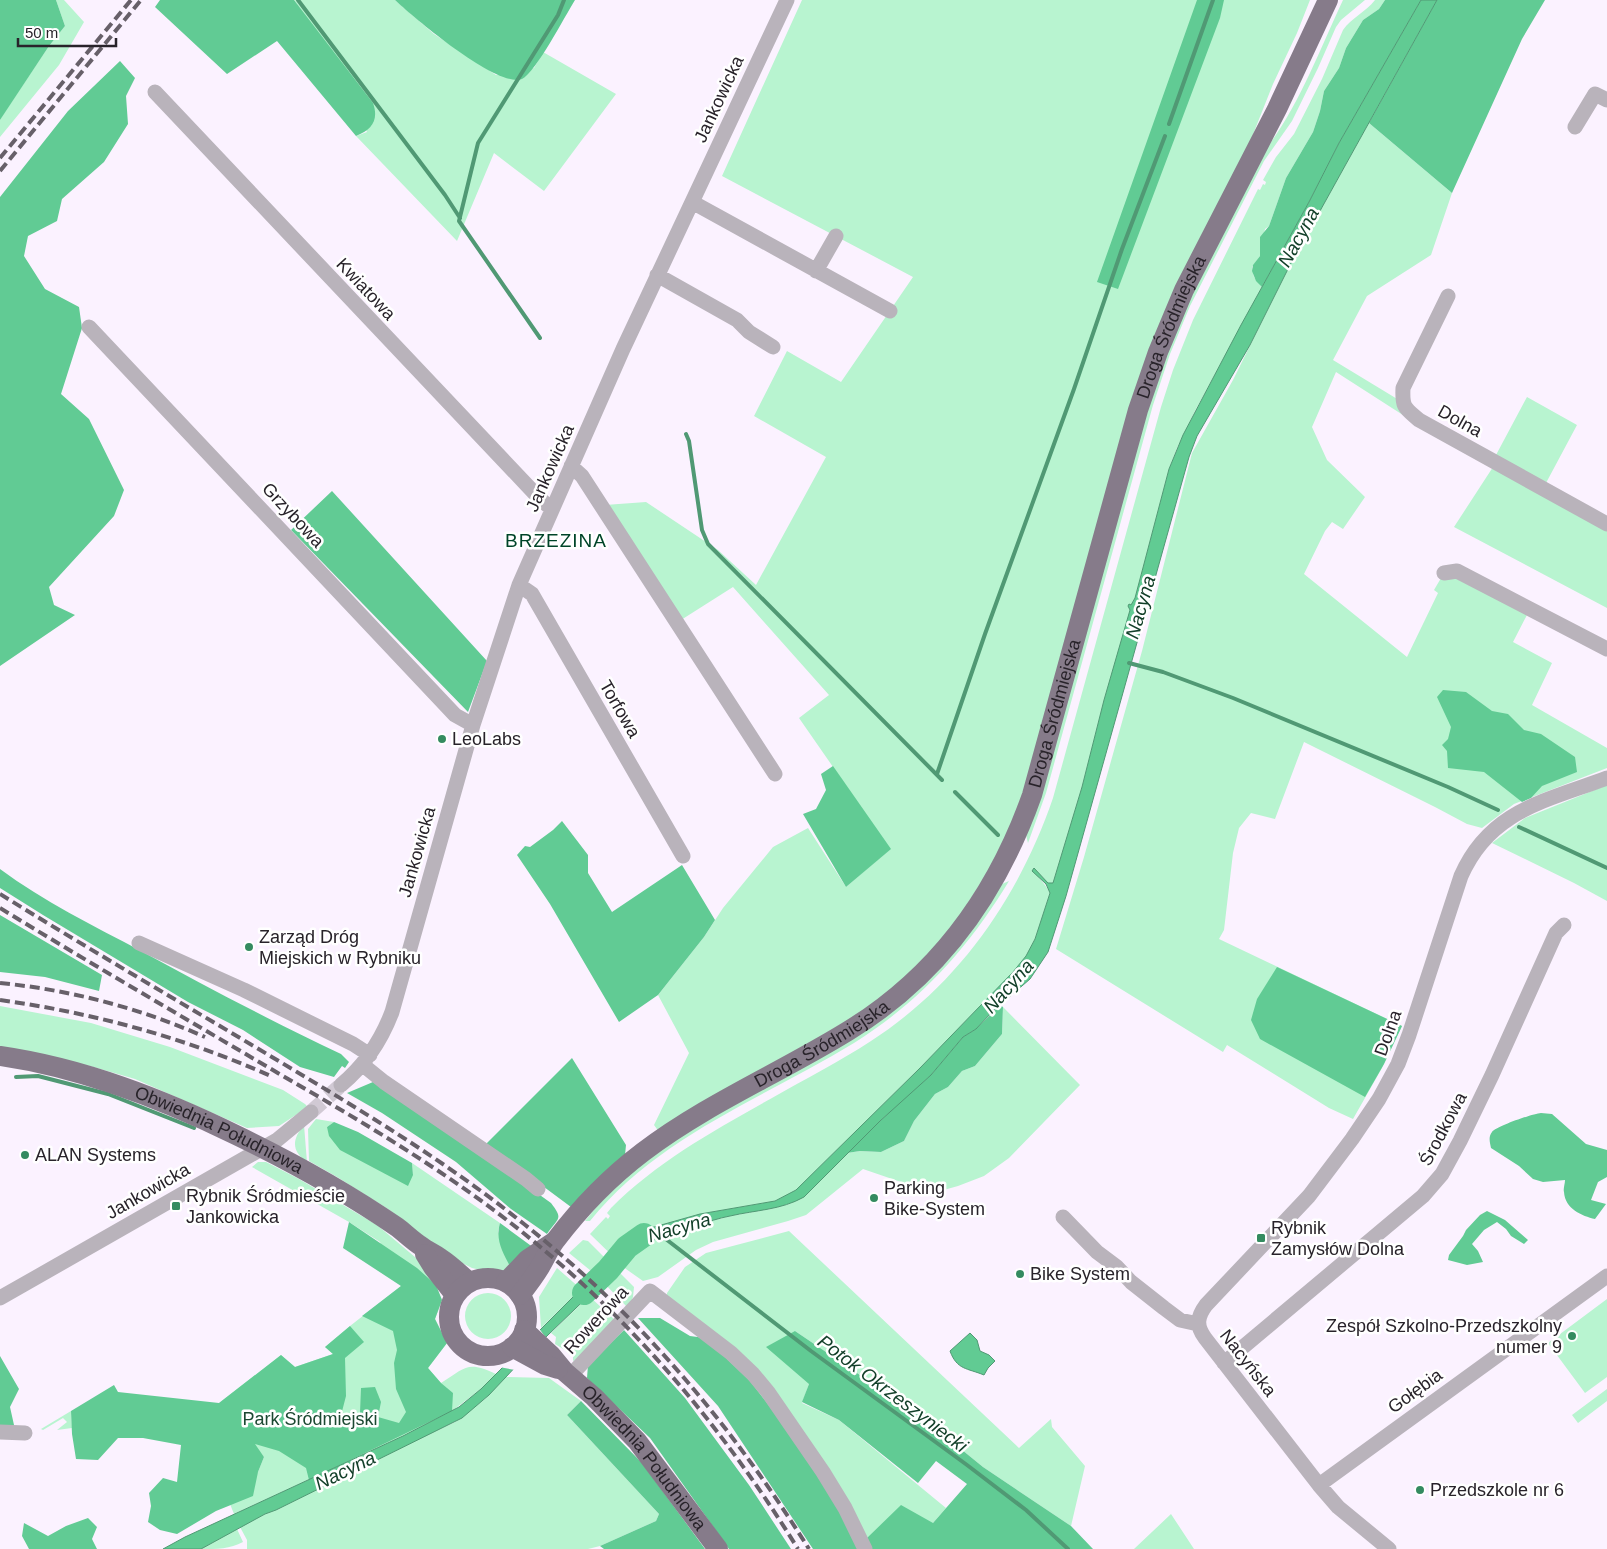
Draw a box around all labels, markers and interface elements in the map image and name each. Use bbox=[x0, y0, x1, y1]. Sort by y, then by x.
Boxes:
scale bar bbox=[18, 15, 115, 47]
text: 50 m bbox=[25, 24, 58, 41]
street label: Jankowicka bbox=[690, 52, 748, 145]
water label: Nacyna bbox=[1274, 204, 1323, 271]
street label: Droga Śródmiejska bbox=[1133, 251, 1210, 401]
street label: Kwiatowa bbox=[332, 254, 400, 325]
street label: Dolna bbox=[1435, 401, 1486, 442]
street label: Jankowicka bbox=[522, 421, 578, 515]
street label: Grzybowa bbox=[258, 479, 329, 552]
district label: BRZEZINA bbox=[505, 530, 607, 551]
water label: Nacyna bbox=[1122, 573, 1159, 641]
street label: Droga Śródmiejska bbox=[1024, 636, 1085, 790]
street label: Torfowa bbox=[596, 677, 645, 742]
place label: LeoLabs bbox=[452, 729, 521, 749]
marker: LeoLabs bbox=[436, 733, 448, 745]
street label: Jankowicka bbox=[395, 804, 440, 899]
place label: Zarząd Dróg Miejskich w Rybniku bbox=[259, 927, 421, 968]
marker: Zarząd Dróg Miejskich w Rybniku bbox=[243, 941, 255, 953]
water label: Nacyna bbox=[979, 955, 1038, 1017]
street label: Droga Śródmiejska bbox=[751, 996, 894, 1092]
street label: Dolna bbox=[1371, 1007, 1406, 1059]
street label: Obwiednia Południowa bbox=[132, 1082, 307, 1178]
street label: Środkowa bbox=[1414, 1088, 1471, 1169]
place label: ALAN Systems bbox=[35, 1145, 156, 1165]
marker: ALAN Systems bbox=[19, 1149, 31, 1161]
street label: Jankowicka bbox=[103, 1159, 194, 1223]
place label: Parking Bike-System bbox=[884, 1178, 985, 1219]
place label: Rybnik Śródmieście Jankowicka bbox=[186, 1185, 345, 1227]
marker: Parking Bike-System bbox=[868, 1192, 880, 1204]
marker: Rybnik Śródmieście Jankowicka bbox=[170, 1200, 182, 1212]
water label: Nacyna bbox=[645, 1209, 713, 1246]
place label: Rybnik Zamysłów Dolna bbox=[1271, 1218, 1405, 1259]
marker: Rybnik Zamysłów Dolna bbox=[1255, 1232, 1267, 1244]
place label: Bike System bbox=[1030, 1264, 1130, 1284]
marker: Bike System bbox=[1014, 1268, 1026, 1280]
street label: Rowerowa bbox=[560, 1281, 633, 1358]
place label: Zespół Szkolno-Przedszkolny numer 9 bbox=[1326, 1316, 1562, 1357]
street label: Nacyńska bbox=[1216, 1326, 1281, 1401]
water label: Potok Okrzeszyniecki bbox=[814, 1330, 972, 1457]
marker: Zespół Szkolno-Przedszkolny numer 9 bbox=[1566, 1330, 1578, 1342]
street label: Gołębia bbox=[1384, 1364, 1447, 1417]
street label: Obwiednia Południowa bbox=[578, 1381, 711, 1535]
park label: Park Śródmiejski bbox=[242, 1408, 378, 1429]
water label: Nacyna bbox=[312, 1447, 379, 1494]
place label: Przedszkole nr 6 bbox=[1430, 1480, 1564, 1500]
marker: Przedszkole nr 6 bbox=[1414, 1484, 1426, 1496]

